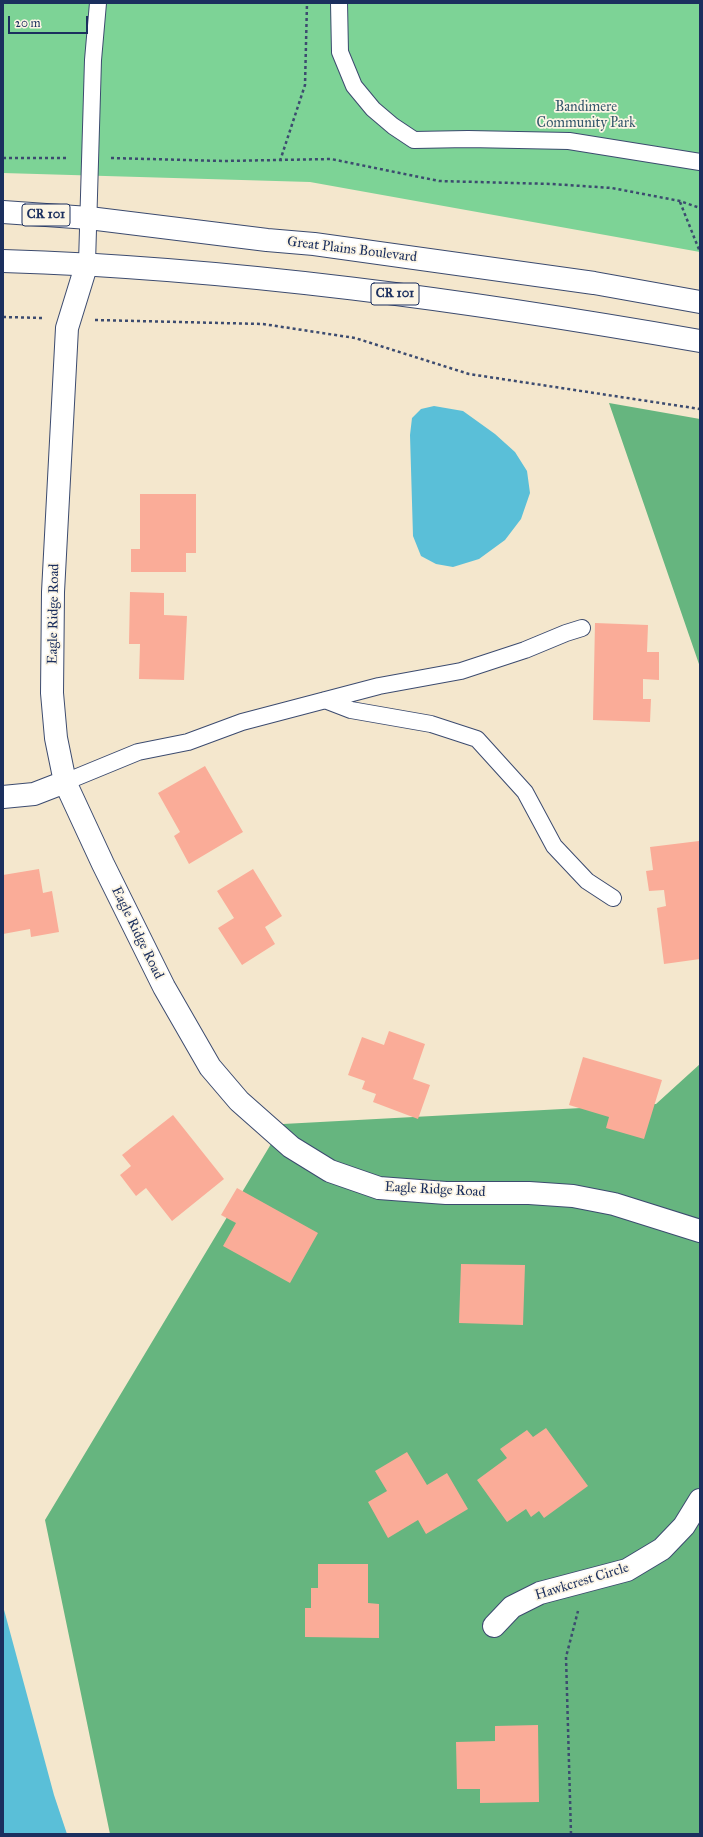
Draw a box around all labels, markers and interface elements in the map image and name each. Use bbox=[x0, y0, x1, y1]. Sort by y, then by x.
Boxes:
scale bar bbox=[10, 8, 90, 34]
text: 20 m bbox=[15, 16, 41, 30]
park label: Bandimere Community Park bbox=[537, 100, 635, 132]
road number: CR 101 bbox=[22, 204, 70, 226]
street label: Great Plains Boulevard bbox=[286, 234, 418, 266]
road number: CR 101 bbox=[371, 283, 419, 305]
street label: Eagle Ridge Road bbox=[45, 563, 63, 665]
street label: Eagle Ridge Road bbox=[107, 884, 167, 982]
street label: Eagle Ridge Road bbox=[384, 1179, 486, 1201]
street label: Hawkcrest Circle bbox=[533, 1560, 631, 1604]

